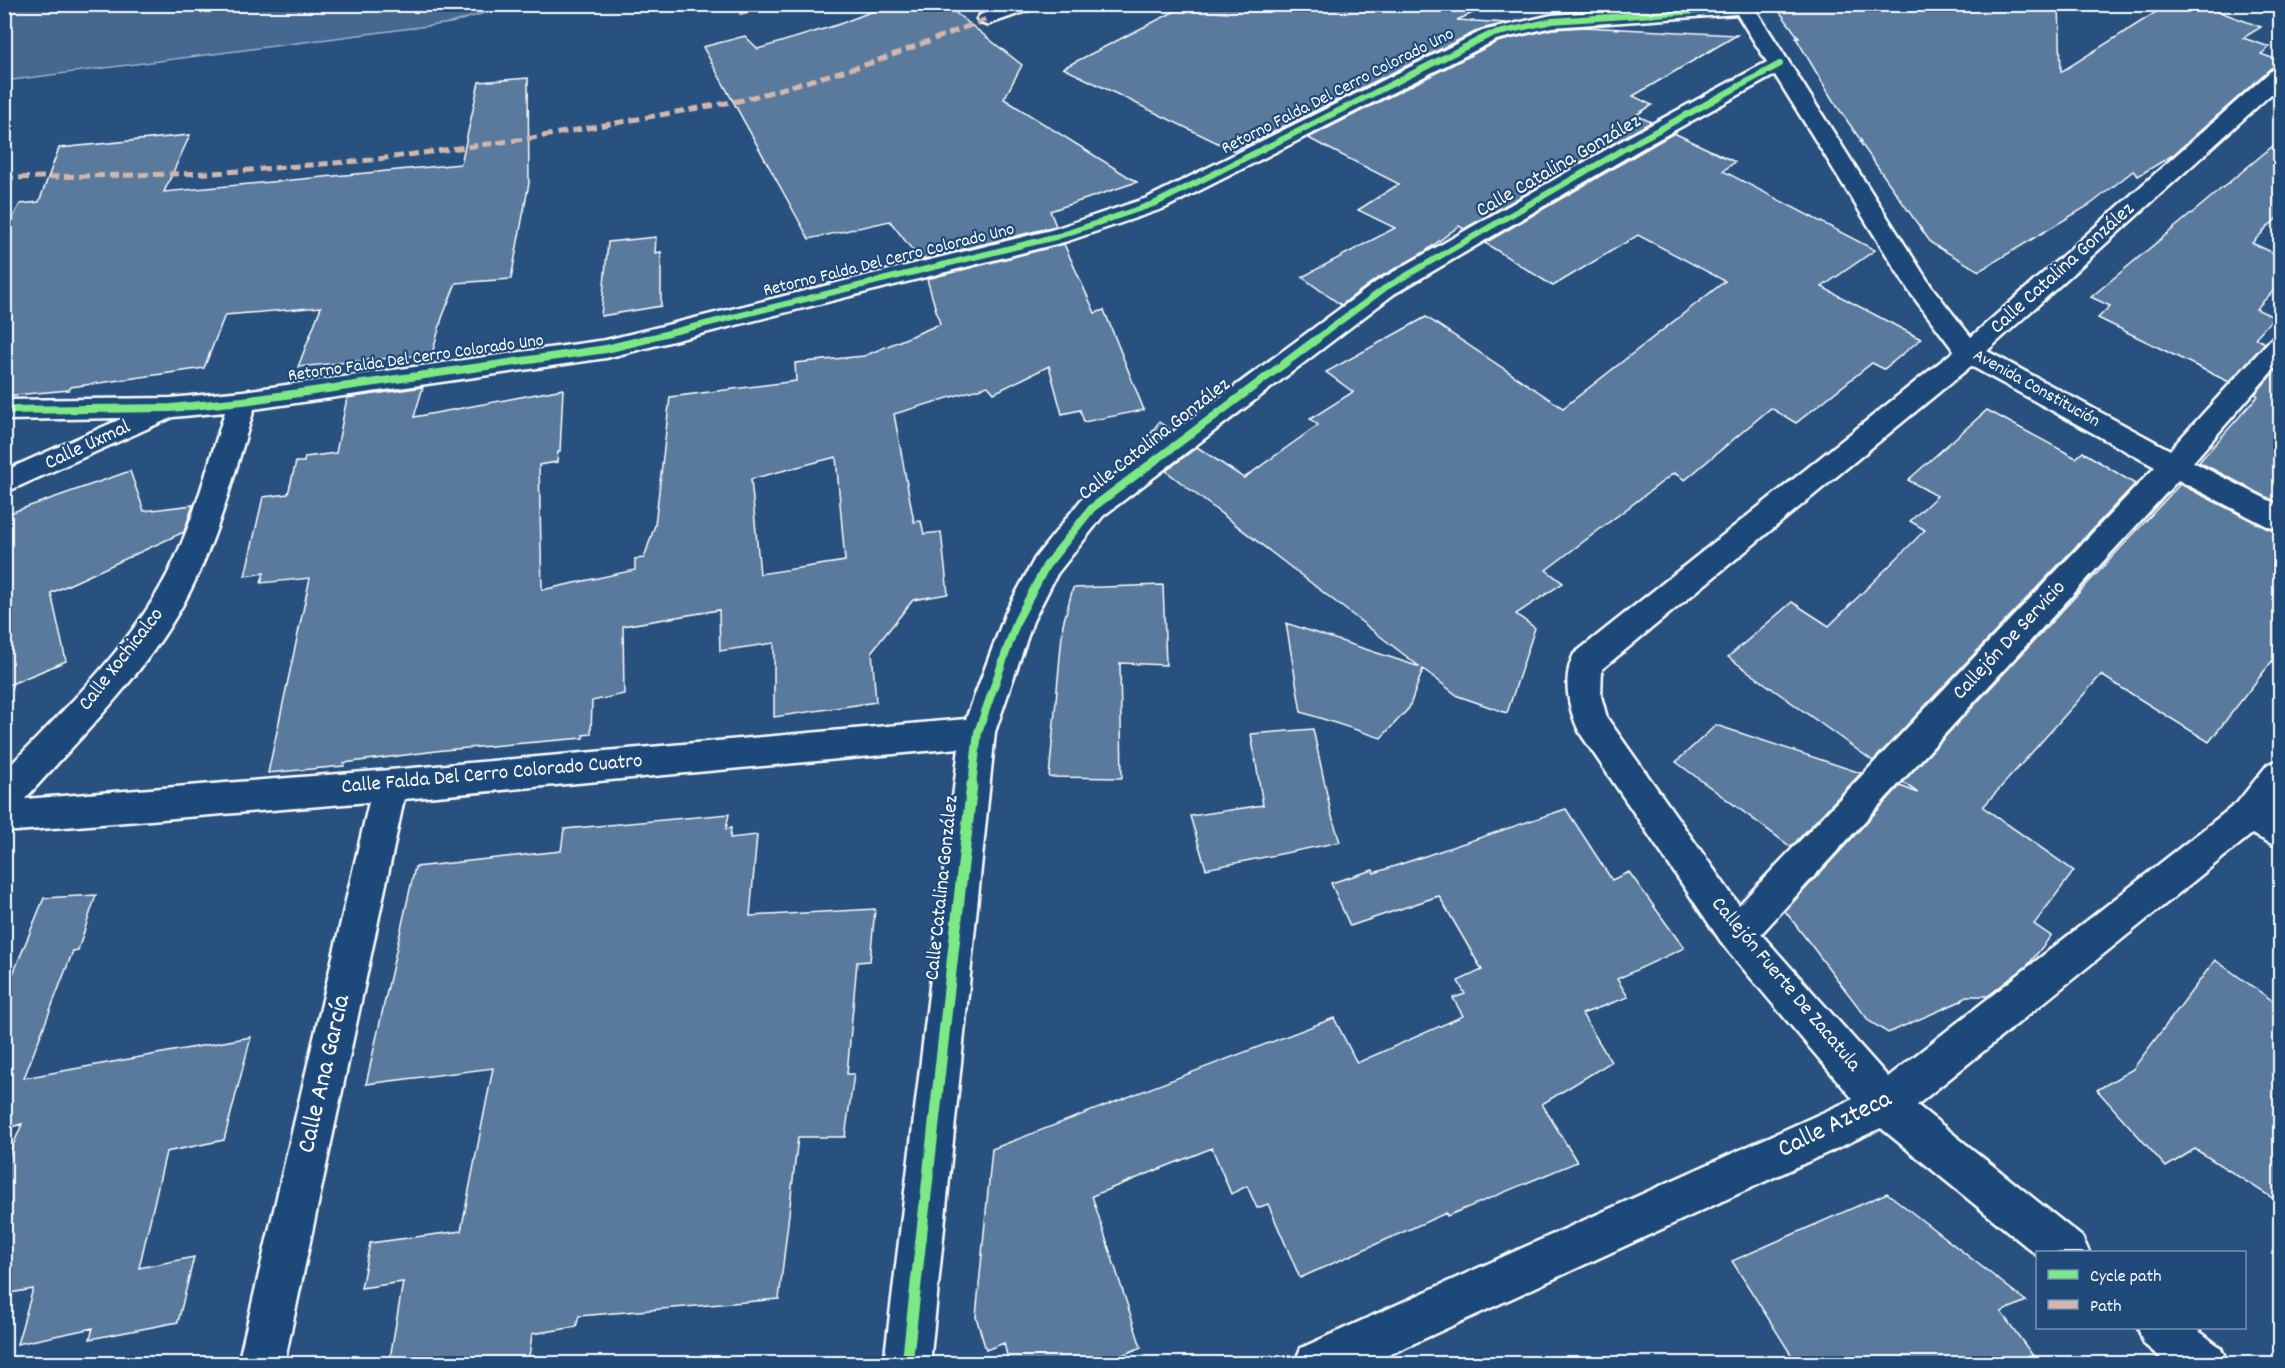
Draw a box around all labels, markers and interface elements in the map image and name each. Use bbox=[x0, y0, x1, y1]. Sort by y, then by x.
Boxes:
street label: Retorno Falda Del Cerro Colorado Uno bbox=[1217, 22, 1459, 162]
street label: Calle Catalina González bbox=[1471, 108, 1647, 226]
street label: Calle Catalina González bbox=[1984, 196, 2142, 342]
street label: Retorno Falda Del Cerro Colorado Uno bbox=[761, 218, 1017, 304]
street label: Retorno Falda Del Cerro Colorado Uno bbox=[287, 329, 545, 389]
street label: Avenida Constitución bbox=[1968, 344, 2104, 434]
street label: Calle Catalina González bbox=[1073, 371, 1237, 509]
street label: Calle Uxmal bbox=[40, 413, 136, 479]
street label: Callejón De Servicio bbox=[1946, 574, 2074, 708]
street label: Calle Xochicalco bbox=[72, 602, 172, 718]
street label: Calle Falda Del Cerro Colorado Cuatro bbox=[340, 747, 644, 803]
street label: Calle Catalina González bbox=[918, 794, 968, 982]
street label: Callejón Fuerte De Zacatula bbox=[1703, 891, 1868, 1080]
street label: Calle Ana García bbox=[289, 990, 361, 1157]
street label: Calle Azteca bbox=[1772, 1081, 1899, 1168]
legend bbox=[2036, 1251, 2246, 1329]
text: Cycle path bbox=[2090, 1265, 2161, 1290]
text: Path bbox=[2090, 1295, 2122, 1320]

